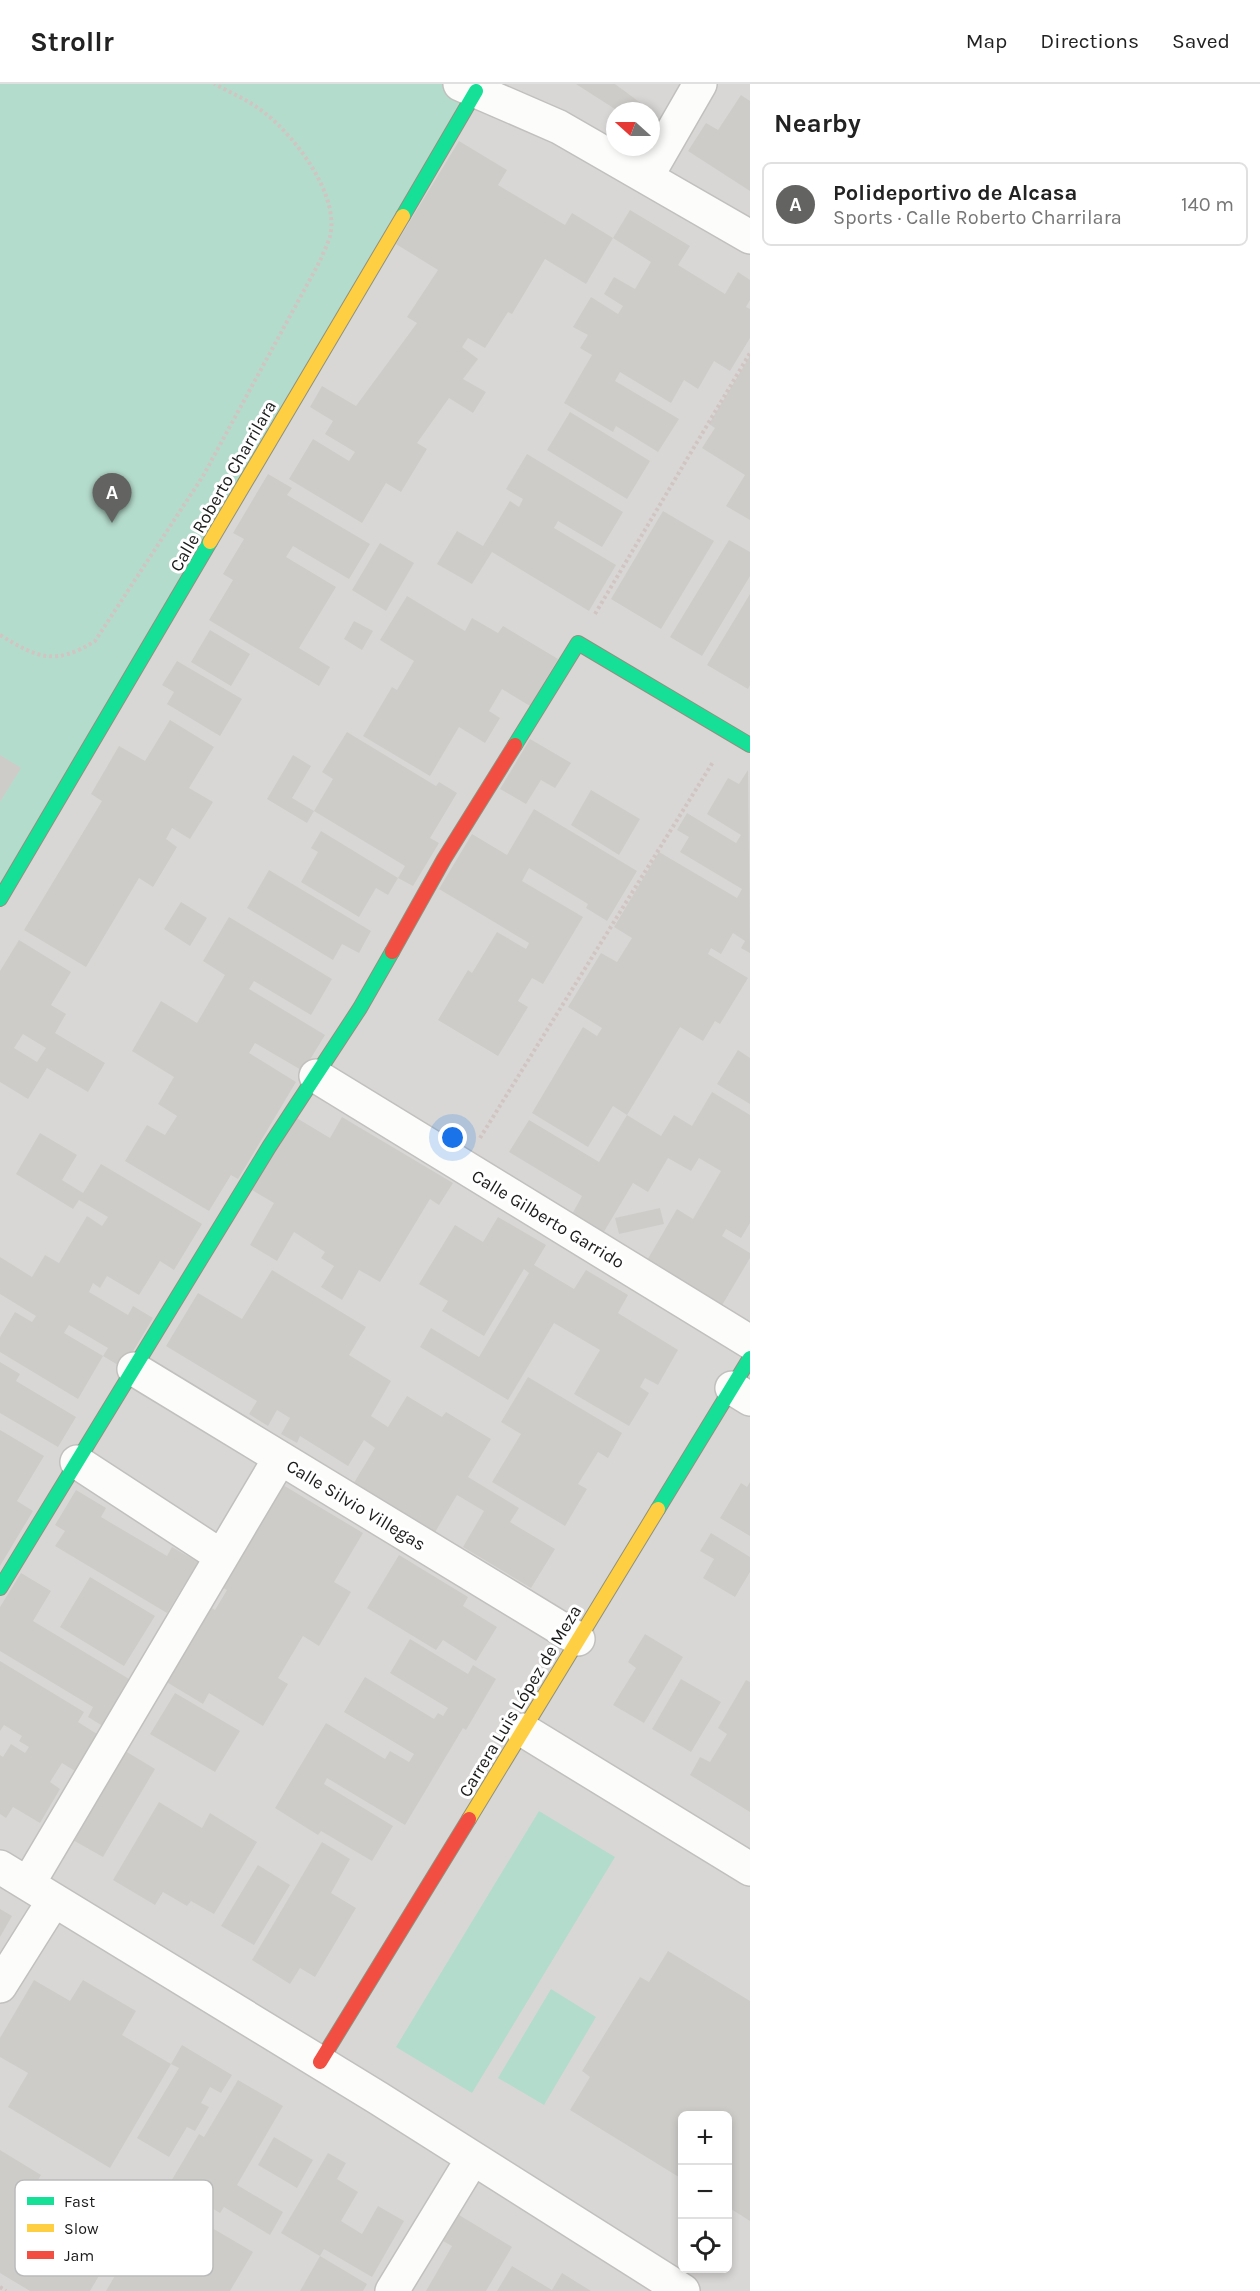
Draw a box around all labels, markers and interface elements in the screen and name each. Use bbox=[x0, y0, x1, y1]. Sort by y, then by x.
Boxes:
text: Strollr bbox=[30, 25, 114, 58]
text: Map bbox=[966, 29, 1007, 53]
text: Directions bbox=[1040, 29, 1139, 53]
text: Saved bbox=[1172, 29, 1230, 53]
north arrow bbox=[606, 102, 660, 156]
text: Nearby bbox=[774, 108, 861, 139]
text: Polideportivo de Alcasa bbox=[833, 180, 1077, 206]
text: A bbox=[789, 193, 802, 216]
text: 140 m bbox=[1181, 193, 1234, 216]
text: Sports · Calle Roberto Charrilara bbox=[833, 206, 1122, 229]
street label: Calle Roberto Charrilara bbox=[165, 396, 281, 576]
pin: A bbox=[92, 474, 132, 523]
your location bbox=[438, 1123, 467, 1152]
street label: Calle Gilberto Garrido bbox=[468, 1165, 628, 1273]
street label: Calle Silvio Villegas bbox=[282, 1455, 430, 1555]
street label: Carrera Luis López de Meza bbox=[454, 1601, 586, 1801]
map controls bbox=[678, 2111, 732, 2273]
button: + bbox=[678, 2111, 732, 2165]
button: − bbox=[678, 2165, 732, 2219]
legend bbox=[15, 2180, 213, 2276]
text: Fast bbox=[64, 2192, 95, 2211]
text: Slow bbox=[64, 2219, 99, 2238]
button: locate bbox=[678, 2219, 732, 2273]
text: Jam bbox=[64, 2246, 94, 2265]

